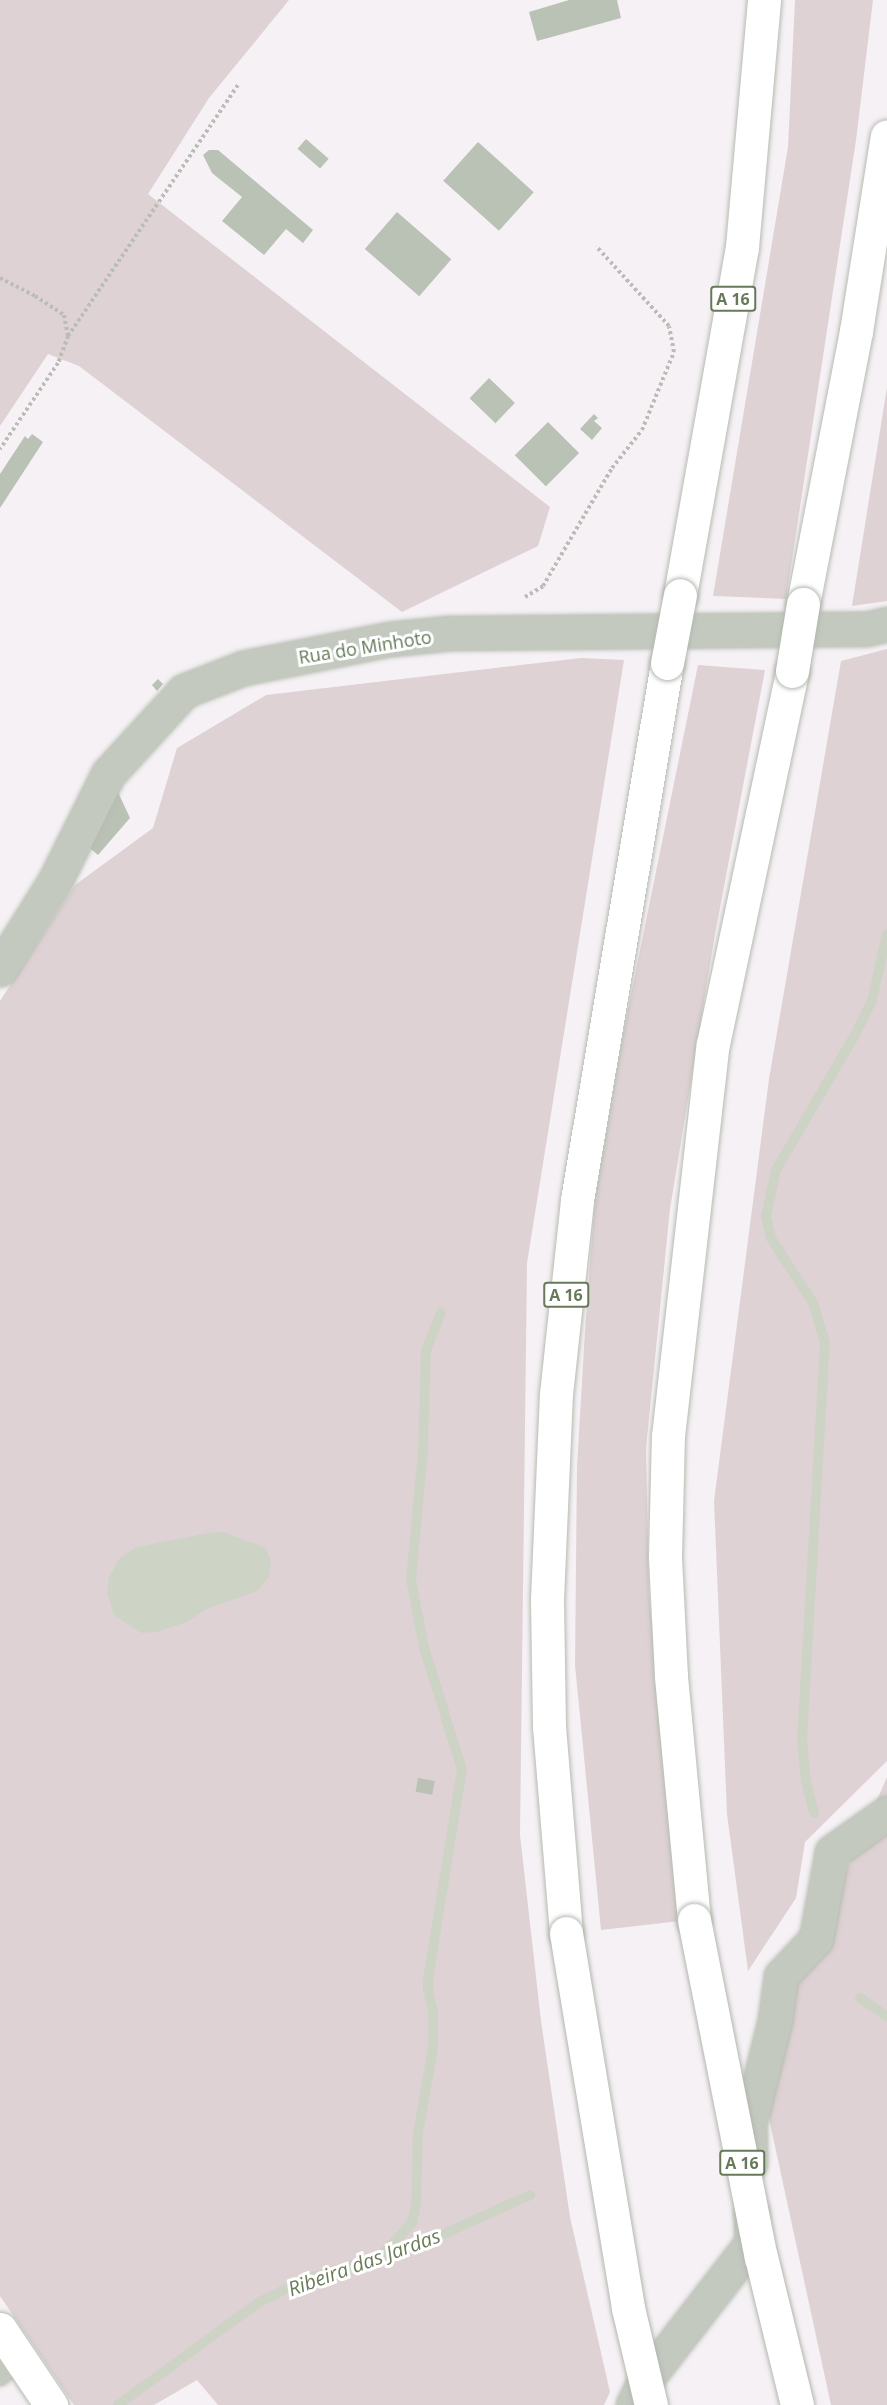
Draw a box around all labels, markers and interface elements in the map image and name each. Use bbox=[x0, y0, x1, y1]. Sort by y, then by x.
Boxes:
road number: A 16 bbox=[709, 286, 757, 312]
street label: Rua do Minhoto bbox=[297, 626, 433, 668]
road number: A 16 bbox=[542, 1282, 590, 1308]
road number: A 16 bbox=[718, 2150, 766, 2176]
water label: Ribeira das Jardas bbox=[285, 2223, 443, 2301]

